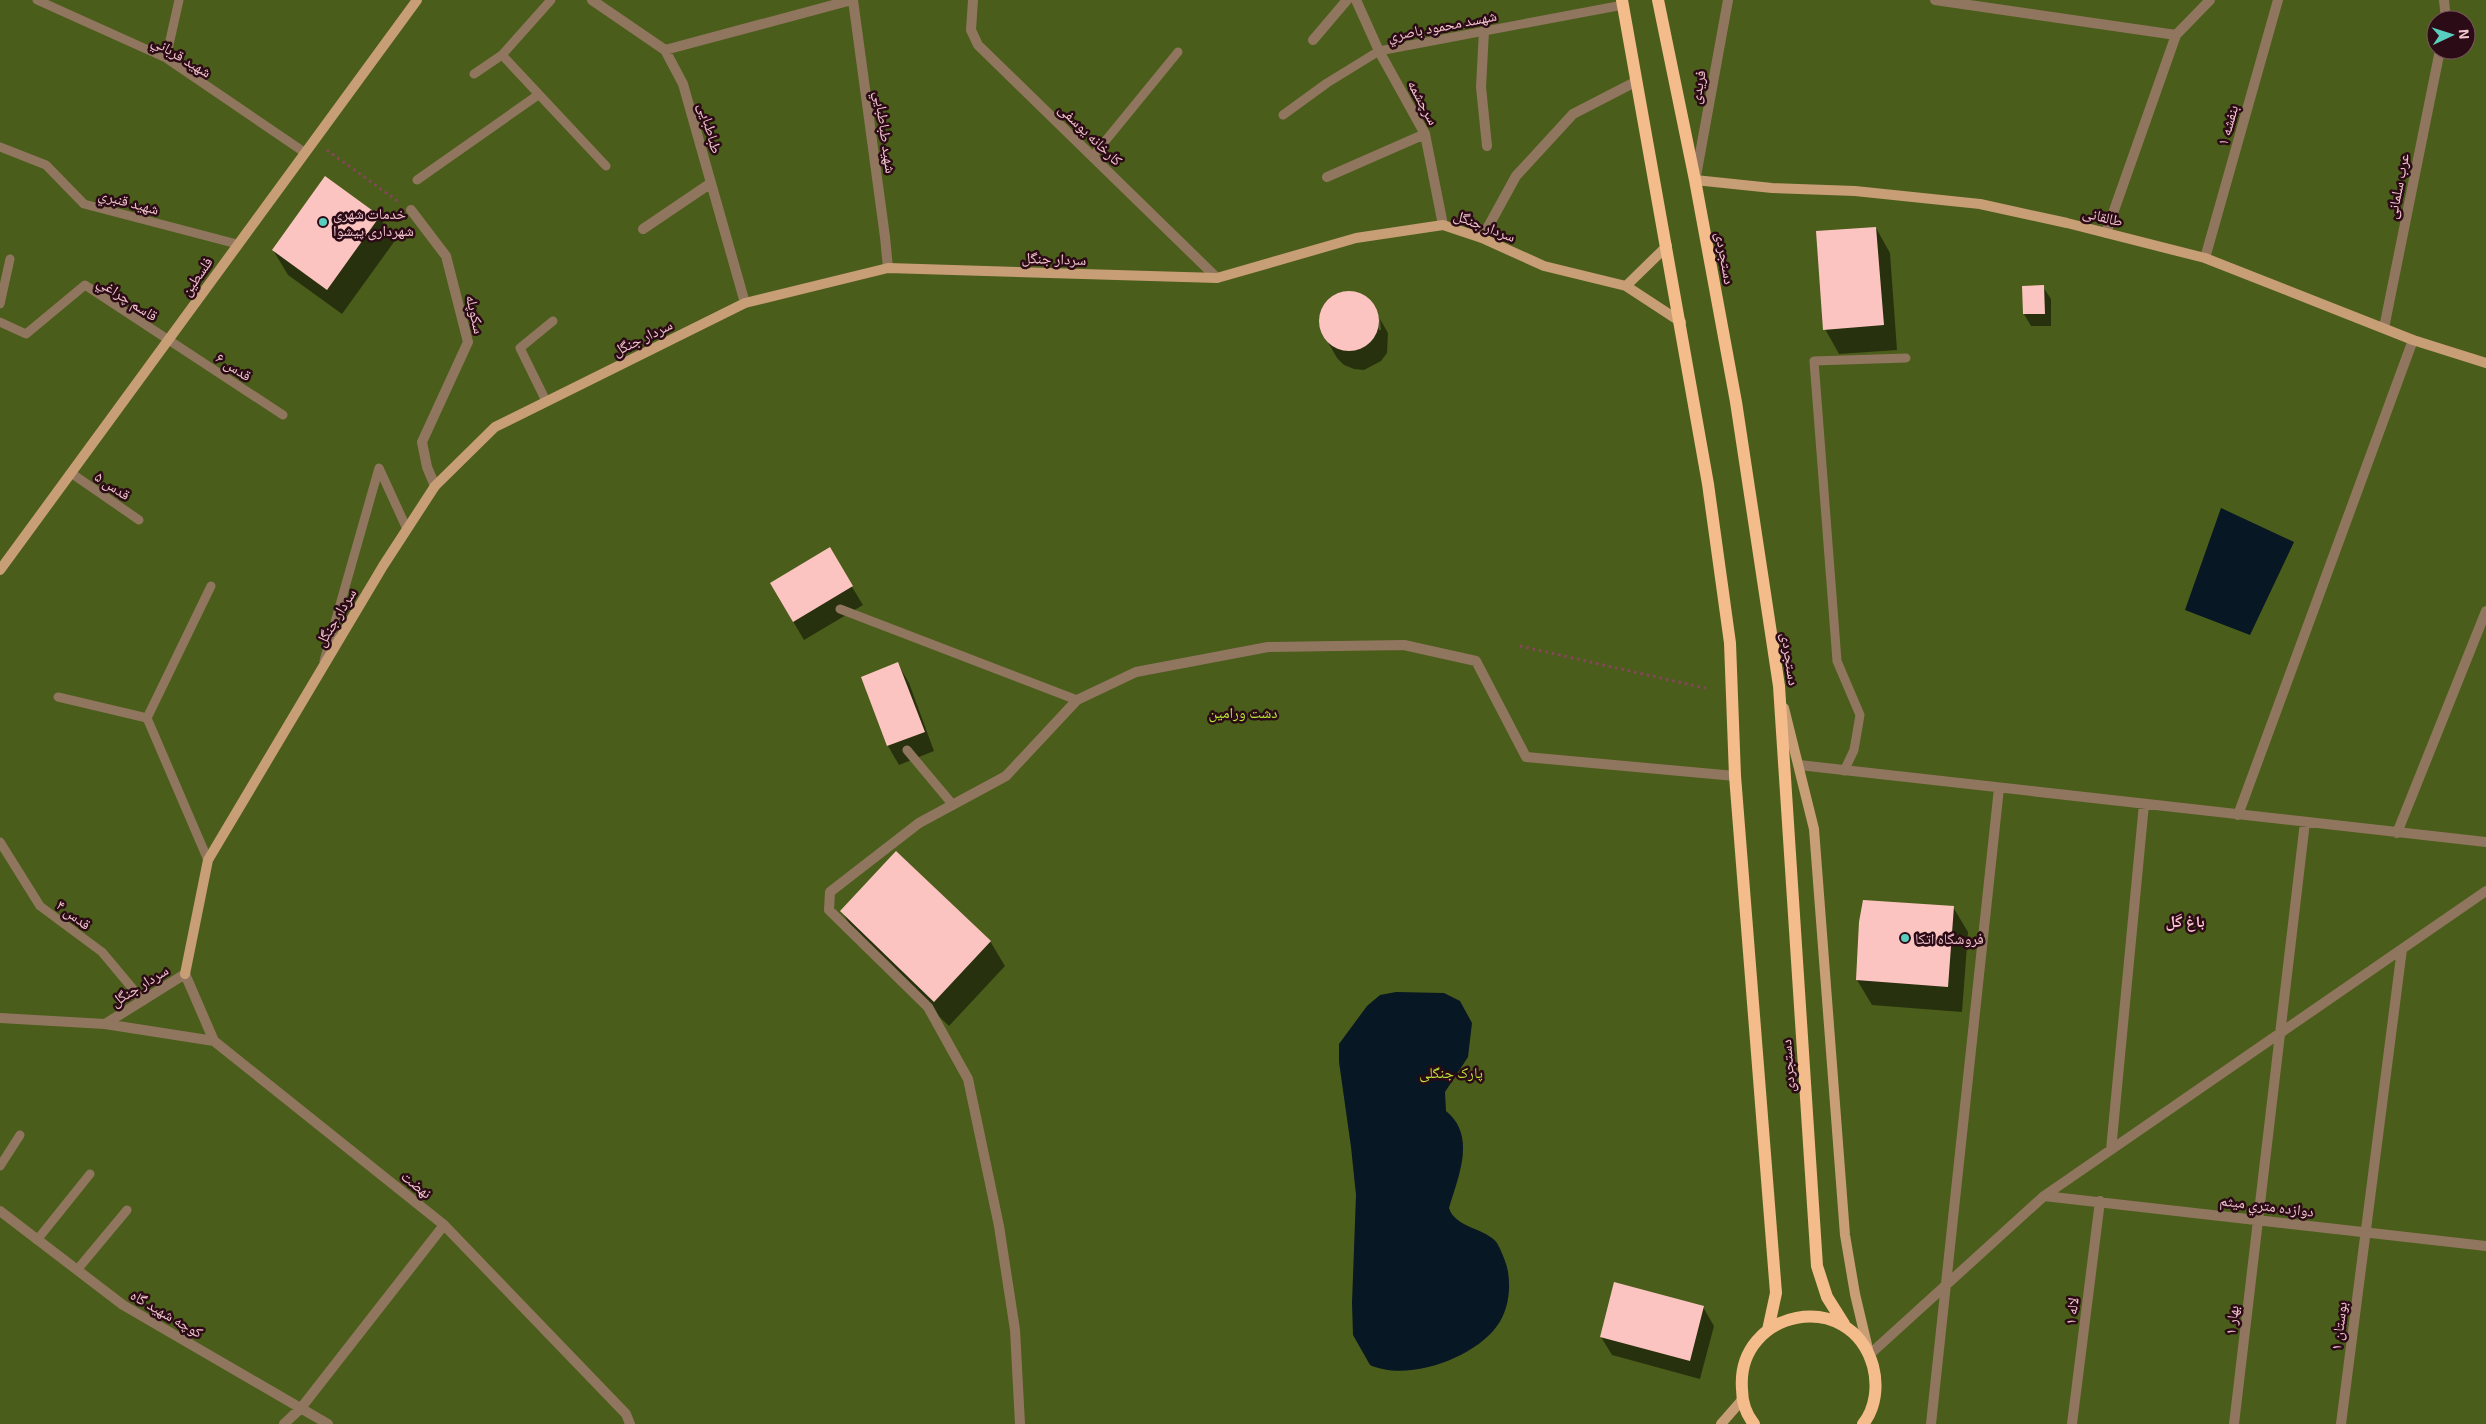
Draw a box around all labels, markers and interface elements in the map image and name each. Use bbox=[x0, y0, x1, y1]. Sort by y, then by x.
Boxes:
street label: شهسد محمود باصري bbox=[1386, 6, 1499, 48]
north arrow bbox=[2426, 10, 2476, 60]
text: N bbox=[2456, 28, 2473, 40]
street label: شهيد قرباني bbox=[147, 31, 215, 84]
street label: فریدی bbox=[1685, 69, 1711, 106]
street label: سرچشمه bbox=[1404, 76, 1443, 128]
street label: شهيد طباطبايي bbox=[868, 90, 901, 175]
street label: کارخانه یوسفی bbox=[1054, 99, 1127, 170]
street label: طباطبایی bbox=[693, 101, 727, 156]
street label: بنفشه ۱ bbox=[2213, 103, 2242, 147]
street label: عرب سلمانی bbox=[2382, 151, 2414, 221]
street label: شهيد قنبري bbox=[96, 184, 161, 221]
street label: طالقانی bbox=[2080, 202, 2125, 232]
place label: خدمات شهری شهرداری پیشوا bbox=[333, 204, 414, 241]
street label: سردار جنگل bbox=[1451, 205, 1518, 247]
marker: خدمات شهری شهرداری پیشوا bbox=[317, 216, 329, 228]
street label: دستجردی bbox=[1711, 230, 1739, 286]
street label: سردار جنگل bbox=[1021, 248, 1087, 270]
street label: فلسطین bbox=[176, 253, 217, 300]
street label: قاسم چراغي bbox=[92, 272, 162, 327]
street label: سکوپله bbox=[462, 293, 489, 336]
street label: سردار جنگل bbox=[609, 315, 676, 361]
street label: قدس ۶ bbox=[212, 348, 255, 386]
street label: قدس ۵ bbox=[91, 467, 134, 505]
street label: سردار جنگل bbox=[311, 585, 361, 650]
street label: دستجردی bbox=[1776, 631, 1804, 687]
park label: دشت ورامین bbox=[1208, 703, 1278, 723]
street label: قدس ۴ bbox=[52, 895, 95, 934]
district label: باغ گل bbox=[2165, 911, 2205, 932]
place label: فروشگاه اتکا bbox=[1915, 929, 1984, 948]
marker: فروشگاه اتکا bbox=[1899, 932, 1911, 944]
street label: سردار جنگل bbox=[107, 960, 172, 1011]
street label: دستجردی bbox=[1776, 1039, 1800, 1093]
park label: پارک جنگلی bbox=[1419, 1063, 1483, 1083]
street label: نهضت bbox=[398, 1166, 436, 1202]
street label: دوازده متري میثم bbox=[2218, 1190, 2315, 1223]
street label: کوچه شهید گاه bbox=[127, 1285, 206, 1342]
street label: لاله ۱ bbox=[2060, 1296, 2082, 1326]
street label: بوستان ۱ bbox=[2326, 1301, 2352, 1352]
street label: بهار ۱ bbox=[2220, 1304, 2243, 1336]

